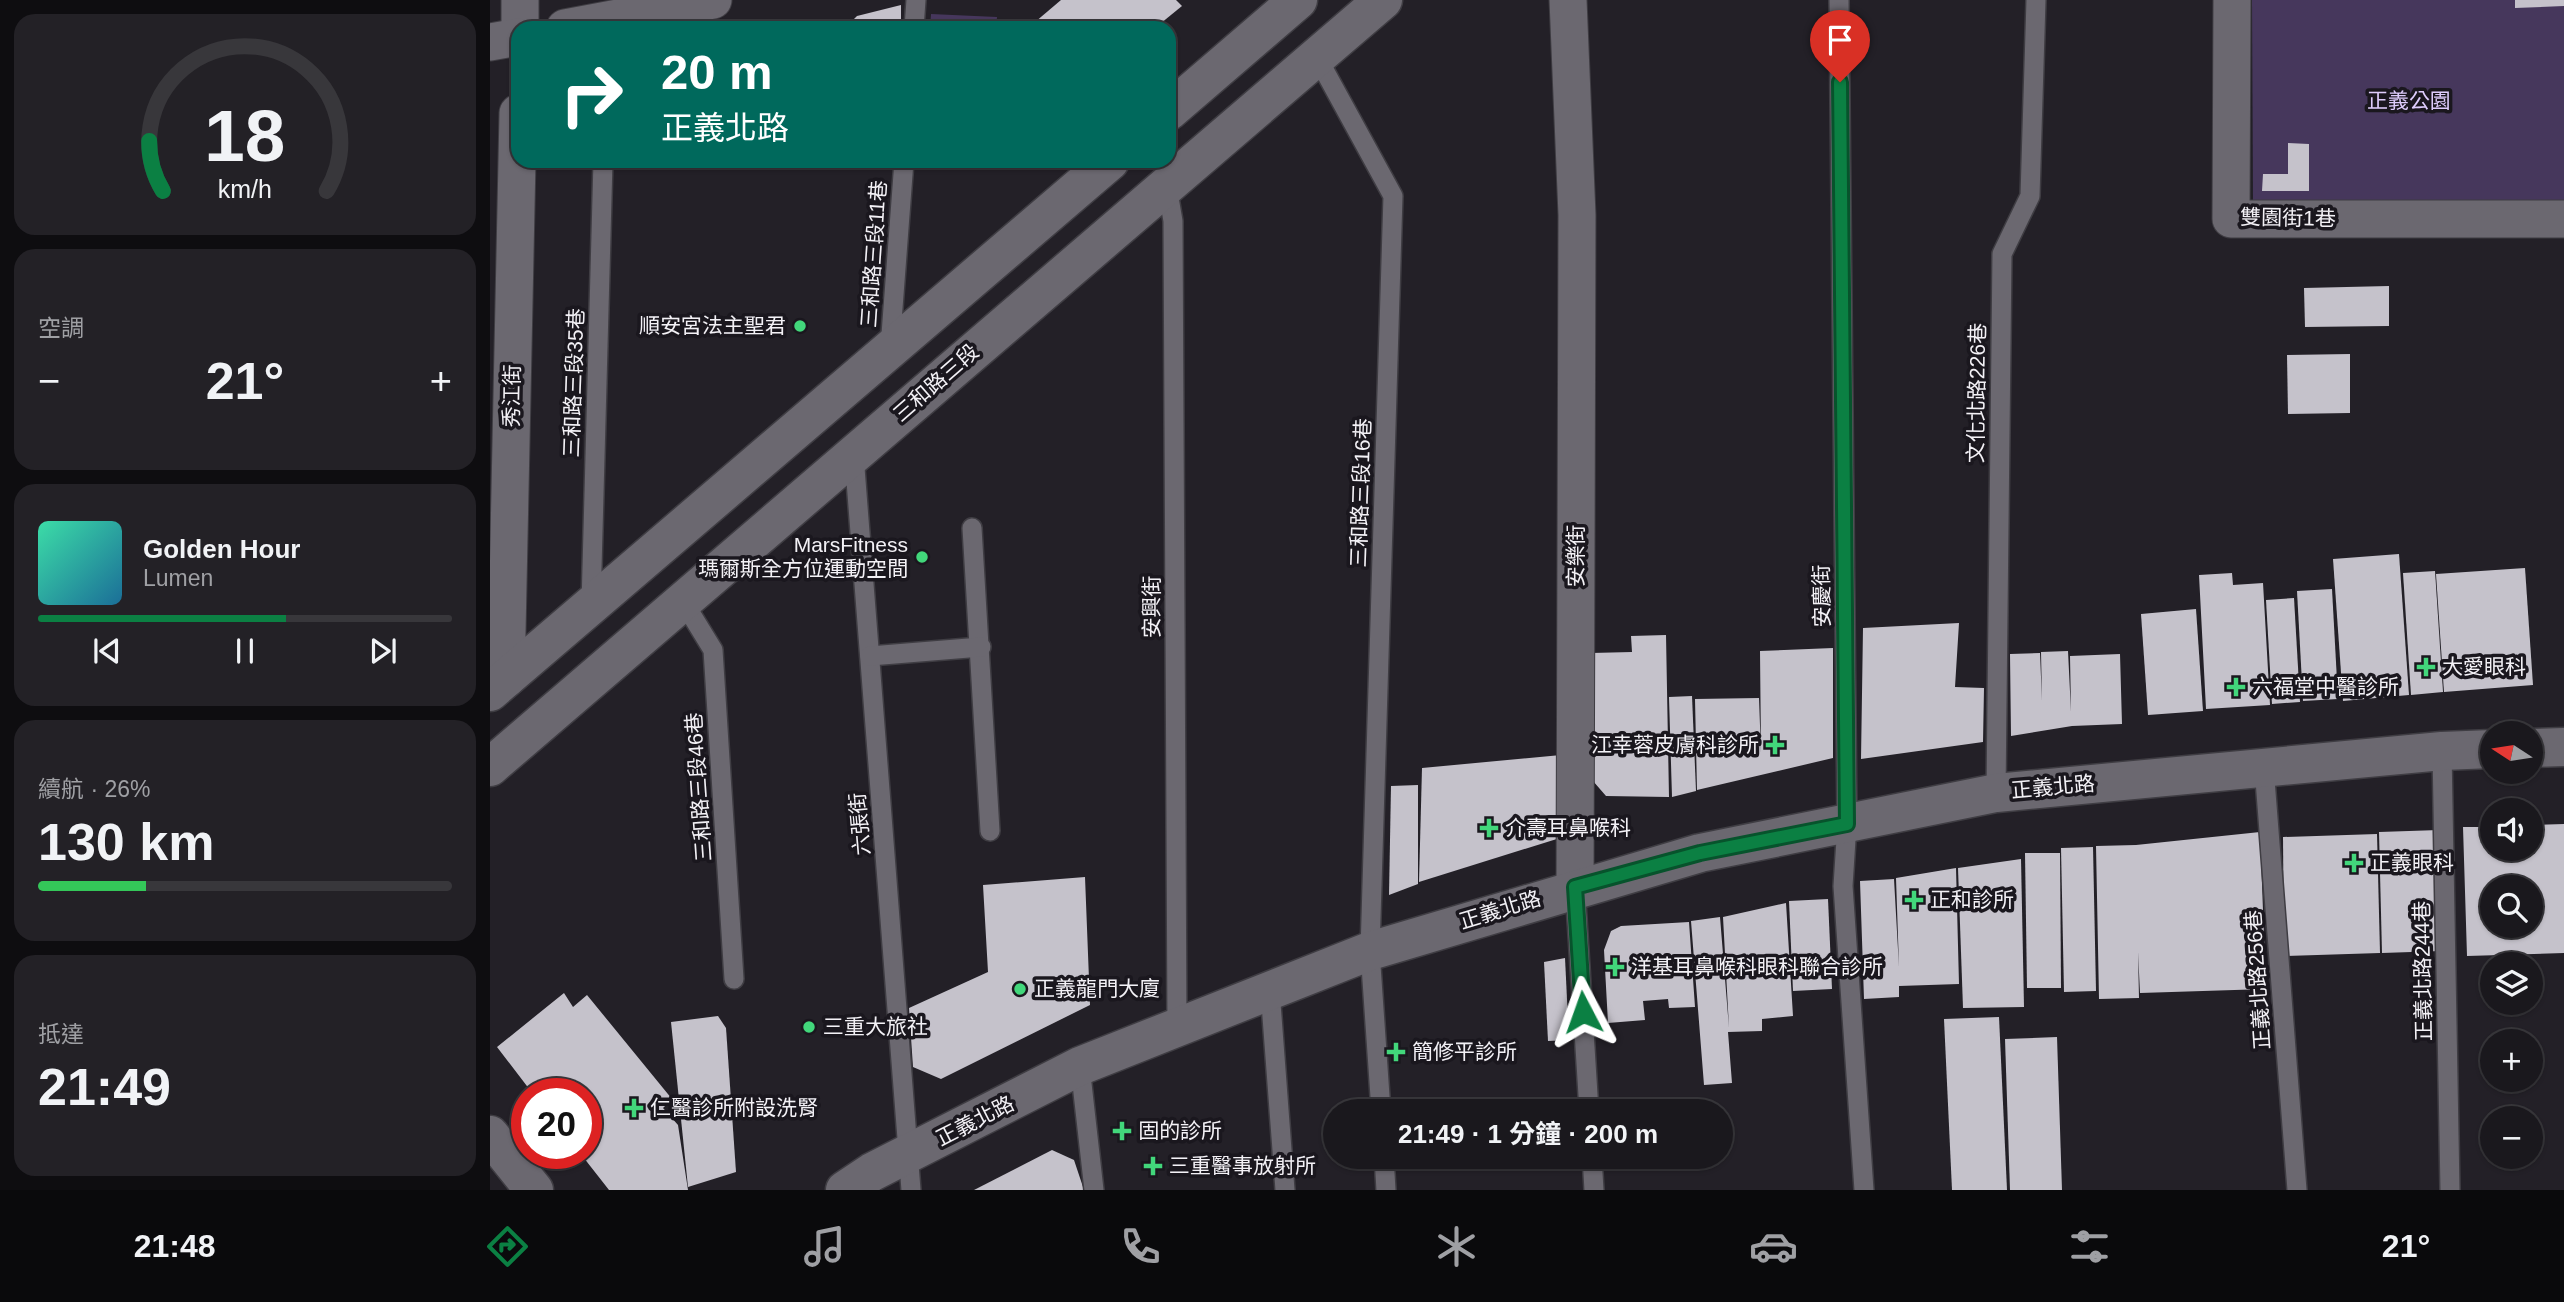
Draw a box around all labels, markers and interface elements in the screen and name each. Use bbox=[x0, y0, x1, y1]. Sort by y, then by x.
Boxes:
pin bbox=[1810, 10, 1870, 82]
icon: arrive bbox=[1821, 21, 1859, 59]
text: 20 m bbox=[661, 45, 773, 99]
icon: right bbox=[546, 49, 637, 140]
park label: 正義公園 bbox=[2367, 89, 2451, 112]
text: 18 bbox=[205, 95, 285, 176]
text: 正義北路 bbox=[661, 110, 789, 146]
text: km/h bbox=[218, 174, 272, 202]
street label: 三和路三段11巷 bbox=[857, 179, 890, 328]
street label: 雙園街1巷 bbox=[2240, 205, 2336, 230]
street label: 三和路三段35巷 bbox=[559, 308, 588, 458]
place label: 順安宮法主聖君 bbox=[639, 314, 786, 337]
text: 空調 bbox=[38, 315, 84, 341]
marker: 順安宮法主聖君 bbox=[792, 318, 808, 334]
street label: 文化北路226巷 bbox=[1964, 323, 1989, 463]
street label: 三和路三段 bbox=[889, 340, 983, 426]
text: 21° bbox=[206, 352, 284, 410]
text: − bbox=[38, 360, 60, 402]
text: + bbox=[430, 360, 452, 402]
street label: 秀江街 bbox=[499, 364, 524, 428]
street label: 三和路三段16巷 bbox=[1346, 418, 1375, 568]
street label: 安樂街 bbox=[1564, 525, 1587, 588]
place label: MarsFitness 瑪爾斯全方位運動空間 bbox=[698, 533, 908, 580]
text: Golden Hour bbox=[143, 534, 300, 564]
marker: MarsFitness 瑪爾斯全方位運動空間 bbox=[914, 549, 930, 565]
street label: 安慶街 bbox=[1809, 564, 1834, 628]
text: Lumen bbox=[143, 565, 213, 591]
street label: 安興街 bbox=[1140, 576, 1163, 639]
icon: previous bbox=[88, 632, 126, 670]
icon: pause bbox=[226, 632, 264, 670]
icon: next bbox=[364, 632, 402, 670]
place label: 大愛眼科 bbox=[2442, 655, 2526, 678]
marker: 大愛眼科 bbox=[2416, 657, 2436, 677]
place label: 六福堂中醫診所 bbox=[2252, 675, 2399, 698]
marker: 六福堂中醫診所 bbox=[2226, 677, 2246, 697]
street label: 三和路三段46巷 bbox=[682, 712, 715, 862]
north arrow bbox=[2480, 721, 2543, 784]
map controls bbox=[2480, 721, 2543, 1169]
place label: 江幸蓉皮膚科診所 bbox=[1591, 733, 1759, 756]
marker: 江幸蓉皮膚科診所 bbox=[1765, 735, 1785, 755]
street label: 正義北路 bbox=[2010, 771, 2096, 802]
text: 續航 · 26% bbox=[38, 776, 150, 802]
street label: 六張街 bbox=[845, 792, 874, 856]
button: sound bbox=[2480, 798, 2543, 861]
text: 130 km bbox=[38, 813, 214, 871]
place label: 介壽耳鼻喉科 bbox=[1505, 816, 1631, 839]
marker: 介壽耳鼻喉科 bbox=[1479, 818, 1499, 838]
place label: 正義眼科 bbox=[2370, 851, 2454, 874]
marker: 正義眼科 bbox=[2344, 853, 2364, 873]
button: search bbox=[2480, 875, 2543, 938]
street label: 正義北路 bbox=[1456, 886, 1543, 933]
place label: 正和診所 bbox=[1930, 888, 2014, 911]
marker: 正和診所 bbox=[1904, 890, 1924, 910]
street label: 正義北路244巷 bbox=[2410, 901, 2435, 1041]
street label: 正義北路256巷 bbox=[2241, 909, 2274, 1051]
button: layers bbox=[2480, 952, 2543, 1015]
place label: 洋基耳鼻喉科眼科聯合診所 bbox=[1631, 955, 1883, 978]
marker: 洋基耳鼻喉科眼科聯合診所 bbox=[1605, 957, 1625, 977]
position arrow bbox=[1546, 975, 1620, 1049]
place label: 正義龍門大廈 bbox=[1034, 977, 1160, 1000]
marker: 正義龍門大廈 bbox=[1012, 981, 1028, 997]
place label: 三重大旅社 bbox=[823, 1015, 928, 1038]
marker: 三重大旅社 bbox=[801, 1019, 817, 1035]
text: 抵達 bbox=[38, 1021, 84, 1047]
button: + bbox=[2480, 1029, 2543, 1092]
place label: 簡修平診所 bbox=[1412, 1040, 1517, 1063]
marker: 簡修平診所 bbox=[1386, 1042, 1406, 1062]
text: 21:49 bbox=[38, 1058, 171, 1116]
speed limit sign: 20 bbox=[511, 1078, 602, 1169]
street label: 正義北路 bbox=[932, 1091, 1017, 1150]
place label: 仁醫診所附設洗腎 bbox=[650, 1096, 818, 1119]
marker: 仁醫診所附設洗腎 bbox=[624, 1098, 644, 1118]
button: − bbox=[2480, 1106, 2543, 1169]
place label: 固的診所 bbox=[1138, 1119, 1222, 1142]
text: 21:49 · 1 分鐘 · 200 m bbox=[1398, 1119, 1658, 1149]
marker: 固的診所 bbox=[1112, 1121, 1132, 1141]
place label: 三重醫事放射所 bbox=[1169, 1154, 1316, 1177]
marker: 三重醫事放射所 bbox=[1143, 1156, 1163, 1176]
icon: directions bbox=[483, 1222, 532, 1271]
icon: music bbox=[800, 1222, 849, 1271]
icon: phone bbox=[1116, 1222, 1165, 1271]
icon: climate bbox=[1432, 1222, 1481, 1271]
icon: car bbox=[1749, 1222, 1798, 1271]
icon: filters bbox=[2065, 1222, 2114, 1271]
text: 21:48 bbox=[134, 1228, 216, 1264]
text: 21° bbox=[2382, 1228, 2430, 1264]

